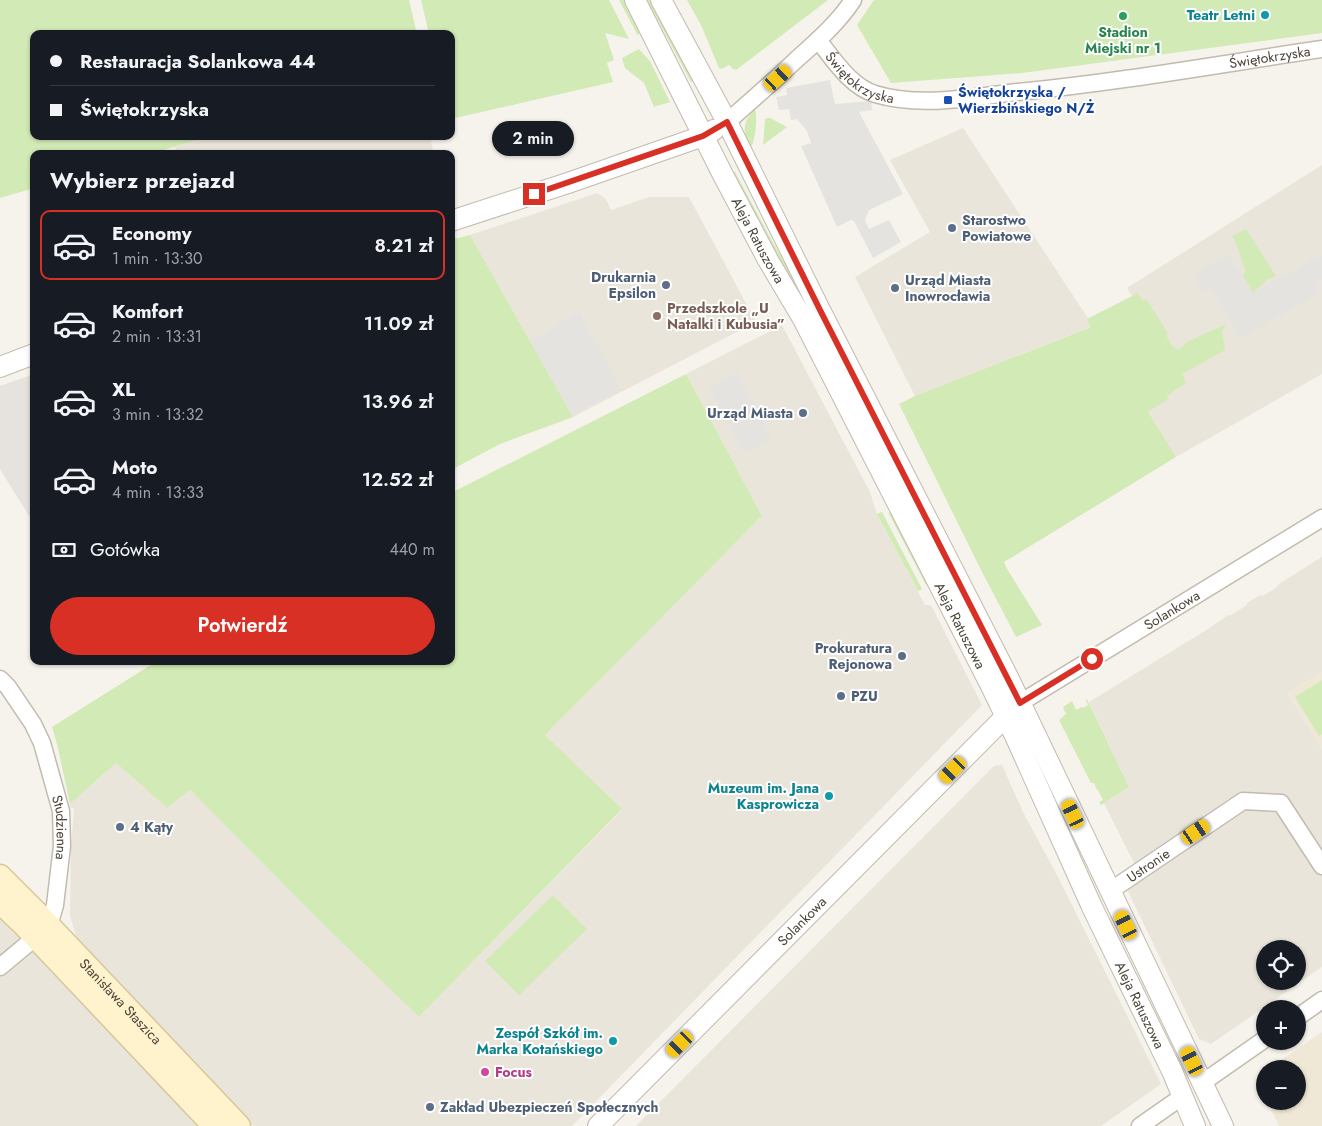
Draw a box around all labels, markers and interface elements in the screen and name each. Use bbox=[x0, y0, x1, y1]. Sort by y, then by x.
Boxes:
place label: Teatr Letni bbox=[1187, 5, 1255, 25]
marker: Teatr Letni bbox=[1259, 9, 1271, 21]
marker: Stadion Miejski nr 1 bbox=[1117, 10, 1129, 22]
place label: Stadion Miejski nr 1 bbox=[1085, 22, 1161, 58]
street label: Świętokrzyska bbox=[1228, 41, 1312, 73]
street label: Świętokrzyska bbox=[820, 47, 896, 108]
text: Restauracja Solankowa 44 bbox=[80, 48, 316, 75]
car bbox=[761, 62, 794, 94]
place label: Świętokrzyska / Wierzbińskiego N/Ż bbox=[958, 82, 1095, 118]
marker: Świętokrzyska / Wierzbińskiego N/Ż bbox=[942, 94, 954, 106]
text: Świętokrzyska bbox=[80, 96, 209, 123]
callout: 2 min bbox=[493, 121, 575, 156]
text: 2 min bbox=[512, 127, 554, 150]
text: Wybierz przejazd bbox=[50, 164, 235, 196]
route end bbox=[523, 183, 545, 205]
street label: Aleja Ratuszowa bbox=[727, 194, 790, 287]
place label: Starostwo Powiatowe bbox=[962, 210, 1031, 246]
text: Economy bbox=[112, 220, 192, 247]
marker: Starostwo Powiatowe bbox=[946, 222, 958, 234]
icon: car bbox=[52, 223, 97, 268]
text: 8.21 zł bbox=[374, 232, 433, 259]
text: 1 min · 13:30 bbox=[112, 247, 203, 270]
place label: Drukarnia Epsilon bbox=[591, 267, 656, 303]
place label: Urząd Miasta Inowrocławia bbox=[905, 270, 991, 306]
marker: Drukarnia Epsilon bbox=[660, 279, 672, 291]
marker: Urząd Miasta Inowrocławia bbox=[889, 282, 901, 294]
text: Komfort bbox=[112, 298, 183, 325]
place label: Przedszkole „U Natalki i Kubusia” bbox=[667, 298, 785, 334]
icon: car bbox=[52, 301, 97, 346]
text: 11.09 zł bbox=[364, 310, 433, 337]
marker: Przedszkole „U Natalki i Kubusia” bbox=[651, 310, 663, 322]
text: 2 min · 13:31 bbox=[112, 325, 202, 348]
text: XL bbox=[112, 376, 135, 403]
icon: car bbox=[52, 379, 97, 424]
text: 13.96 zł bbox=[362, 388, 433, 415]
text: 3 min · 13:32 bbox=[112, 403, 204, 426]
place label: Urząd Miasta bbox=[707, 403, 793, 423]
marker: Urząd Miasta bbox=[797, 407, 809, 419]
text: Moto bbox=[112, 454, 157, 481]
icon: car bbox=[52, 457, 97, 502]
text: 12.52 zł bbox=[362, 466, 433, 493]
text: 4 min · 13:33 bbox=[112, 481, 204, 504]
icon: cash bbox=[50, 536, 78, 564]
text: Gotówka bbox=[90, 536, 160, 563]
text: 440 m bbox=[389, 538, 435, 561]
street label: Aleja Ratuszowa bbox=[929, 579, 991, 672]
street label: Solankowa bbox=[1140, 585, 1204, 635]
button: Potwierdź bbox=[50, 597, 435, 655]
place label: Prokuratura Rejonowa bbox=[815, 638, 892, 674]
route start bbox=[1081, 648, 1103, 670]
marker: Prokuratura Rejonowa bbox=[896, 650, 908, 662]
place label: PZU bbox=[851, 686, 878, 706]
marker: PZU bbox=[835, 690, 847, 702]
car bbox=[937, 754, 968, 786]
place label: Muzeum im. Jana Kasprowicza bbox=[708, 778, 819, 814]
marker: Muzeum im. Jana Kasprowicza bbox=[823, 790, 835, 802]
street label: Studzienna bbox=[47, 793, 72, 861]
car bbox=[1059, 797, 1086, 831]
place label: 4 Kąty bbox=[130, 817, 174, 837]
car bbox=[1179, 817, 1212, 847]
marker: 4 Kąty bbox=[114, 821, 126, 833]
street label: Ustronie bbox=[1123, 843, 1174, 887]
street label: Solankowa bbox=[773, 892, 831, 950]
car bbox=[1112, 908, 1139, 942]
map controls bbox=[1256, 940, 1306, 1110]
button: locate bbox=[1256, 940, 1306, 990]
street label: Stanisława Staszica bbox=[75, 954, 166, 1049]
street label: Aleja Ratuszowa bbox=[1110, 958, 1170, 1052]
button: + bbox=[1256, 1000, 1306, 1050]
place label: Zespół Szkół im. Marka Kotańskiego bbox=[477, 1023, 603, 1059]
car bbox=[664, 1028, 695, 1060]
marker: Zespół Szkół im. Marka Kotańskiego bbox=[607, 1035, 619, 1047]
car bbox=[1178, 1044, 1205, 1078]
button: − bbox=[1256, 1060, 1306, 1110]
place label: Focus bbox=[495, 1062, 533, 1082]
marker: Focus bbox=[479, 1066, 491, 1078]
place label: Zakład Ubezpieczeń Społecznych bbox=[440, 1097, 659, 1117]
marker: Zakład Ubezpieczeń Społecznych bbox=[424, 1101, 436, 1113]

